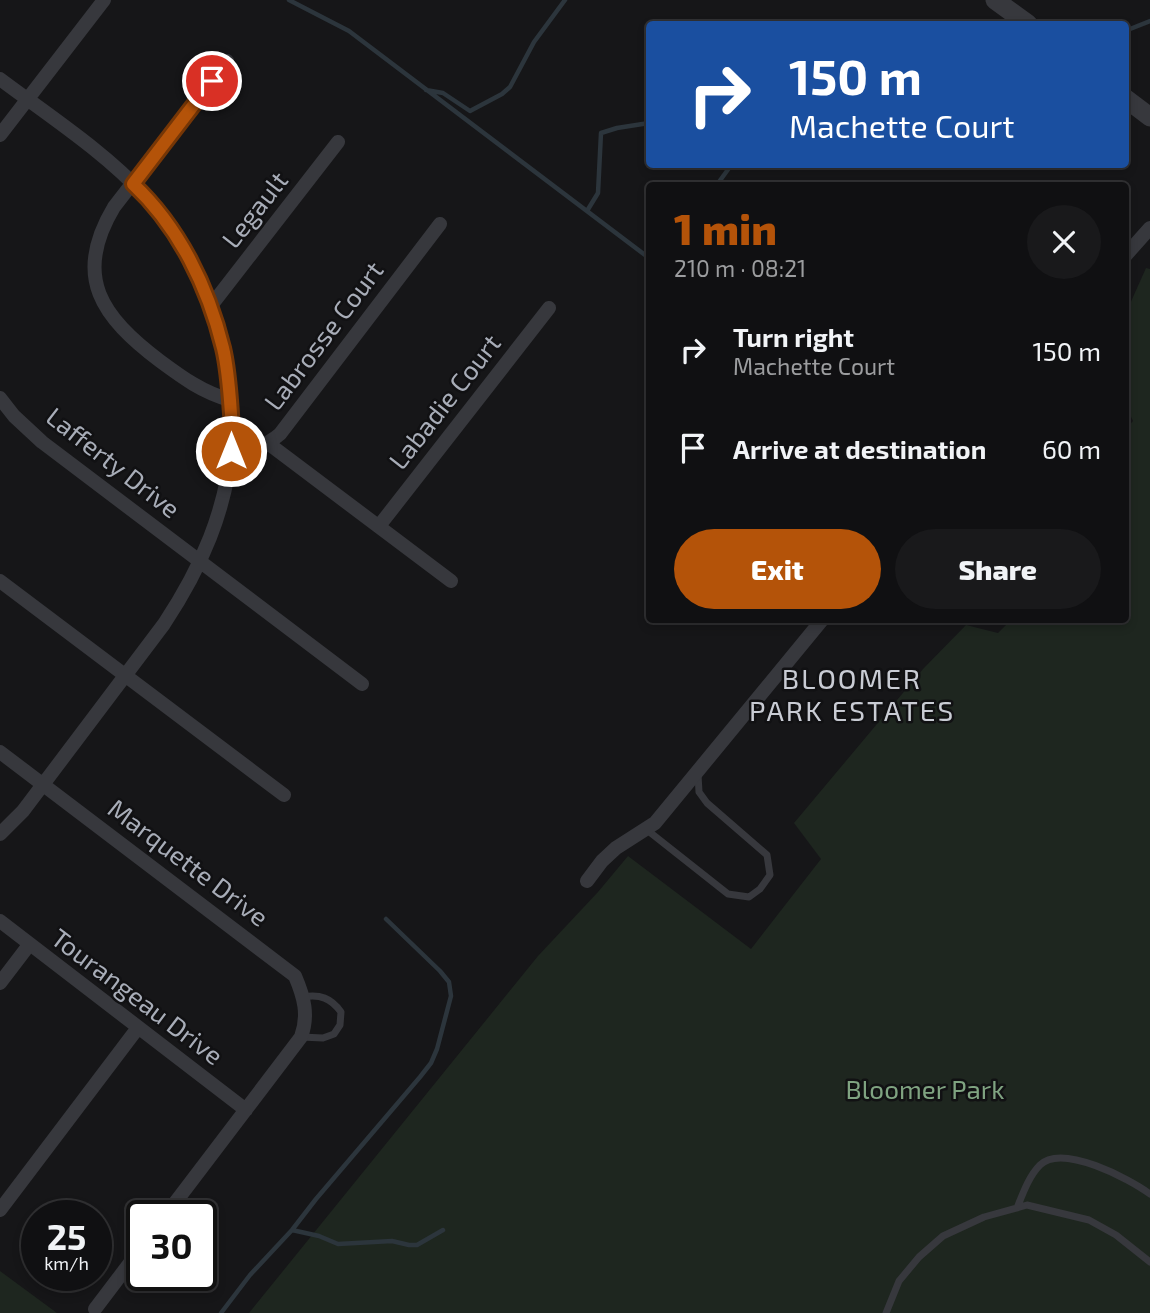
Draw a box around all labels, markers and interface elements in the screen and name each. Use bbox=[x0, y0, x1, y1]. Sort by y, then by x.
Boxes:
text: 150 m bbox=[789, 46, 922, 105]
icon: right bbox=[674, 49, 765, 140]
pin bbox=[182, 51, 242, 111]
icon: arrive bbox=[193, 62, 231, 100]
text: Machette Court bbox=[789, 106, 1014, 144]
street label: Legault bbox=[214, 165, 293, 253]
text: 1 min bbox=[674, 203, 777, 253]
button: close bbox=[1027, 205, 1101, 279]
text: 210 m · 08:21 bbox=[674, 254, 806, 282]
street label: Labrosse Court bbox=[257, 255, 389, 416]
text: Turn right bbox=[733, 321, 854, 352]
street label: Labadie Court bbox=[382, 327, 506, 475]
icon: right bbox=[674, 331, 712, 369]
text: 150 m bbox=[1032, 335, 1101, 366]
text: Machette Court bbox=[733, 352, 895, 380]
street label: Lafferty Drive bbox=[41, 400, 187, 524]
position arrow bbox=[194, 414, 268, 488]
icon: arrive bbox=[674, 429, 712, 467]
text: Arrive at destination bbox=[733, 433, 986, 464]
text: 60 m bbox=[1042, 433, 1101, 464]
button: Exit bbox=[674, 529, 881, 609]
button: Share bbox=[895, 529, 1101, 609]
district label: BLOOMER PARK ESTATES bbox=[749, 661, 955, 727]
street label: Marquette Drive bbox=[103, 792, 275, 932]
street label: Tourangeau Drive bbox=[46, 921, 230, 1070]
park label: Bloomer Park bbox=[846, 1073, 1004, 1104]
speed limit sign: 30 bbox=[126, 1200, 217, 1291]
text: 25 bbox=[47, 1215, 86, 1257]
text: km/h bbox=[44, 1252, 89, 1274]

